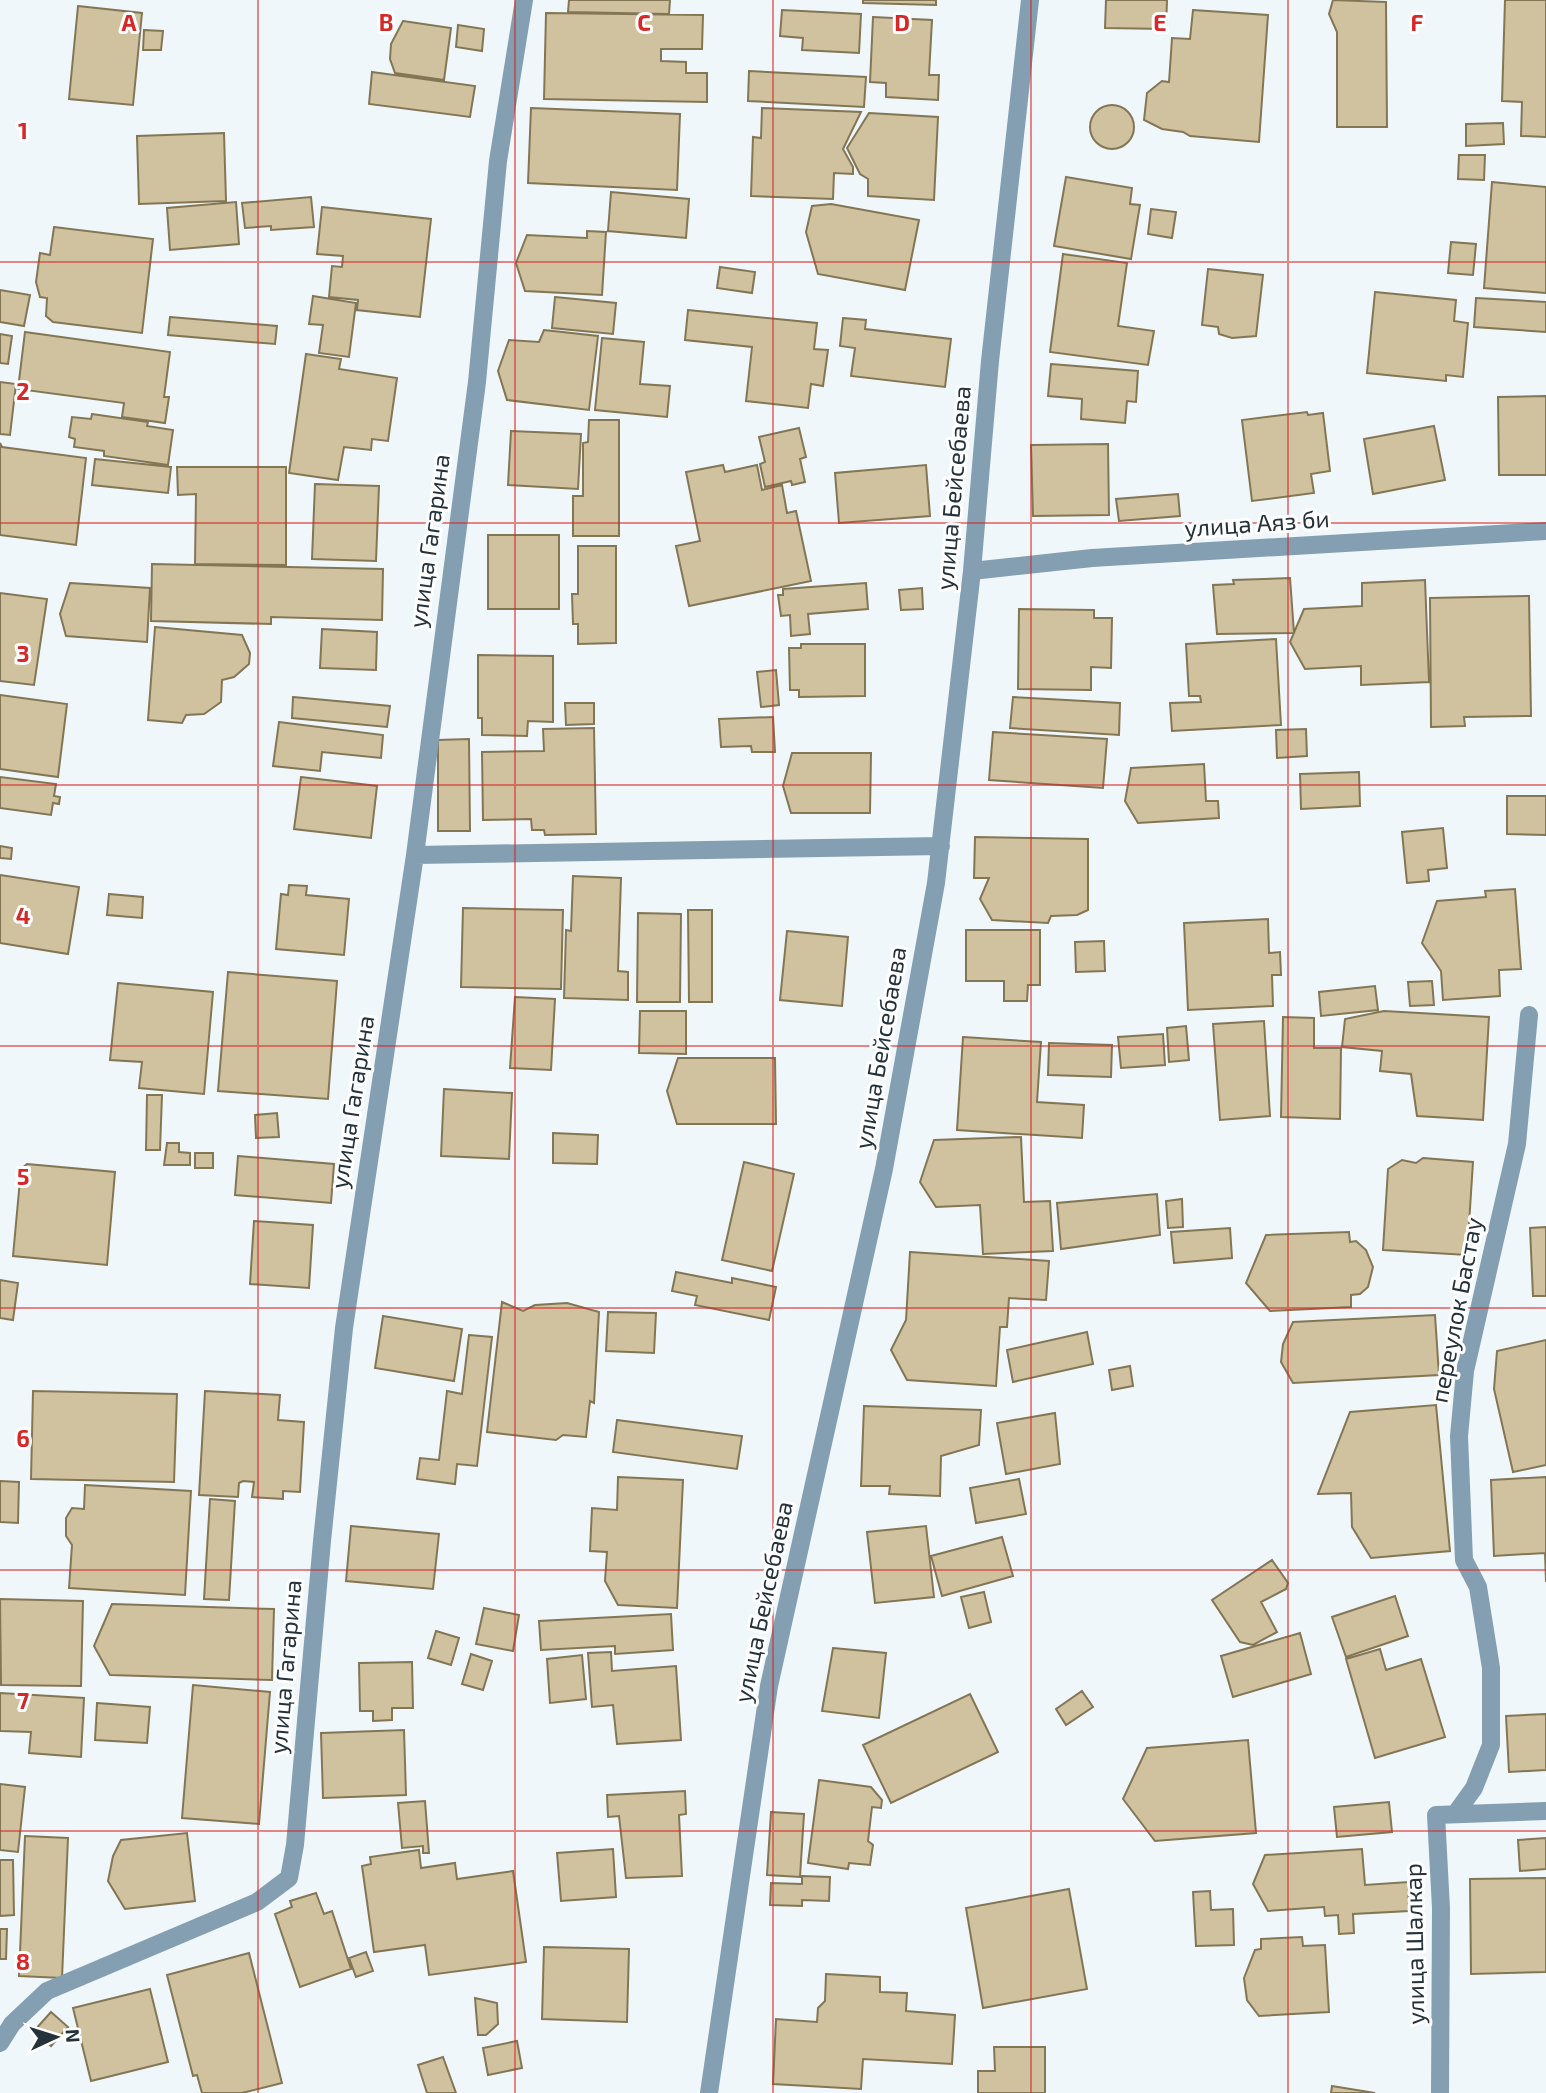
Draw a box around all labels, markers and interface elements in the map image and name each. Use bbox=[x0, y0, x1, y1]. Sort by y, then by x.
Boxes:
text: A bbox=[121, 8, 137, 36]
text: B bbox=[379, 8, 393, 36]
text: C bbox=[637, 8, 651, 36]
text: D bbox=[894, 8, 910, 36]
text: E bbox=[1153, 8, 1167, 36]
text: F bbox=[1411, 8, 1424, 36]
text: 1 bbox=[18, 116, 28, 144]
text: 2 bbox=[16, 377, 30, 405]
street label: улица Бейсебаева bbox=[929, 385, 977, 591]
street label: улица Гагарина bbox=[402, 452, 456, 630]
street label: улица Аяз би bbox=[1183, 503, 1331, 543]
text: 3 bbox=[16, 639, 30, 667]
text: 4 bbox=[16, 901, 30, 929]
street label: улица Бейсебаева bbox=[847, 944, 913, 1151]
street label: улица Гагарина bbox=[324, 1013, 381, 1191]
text: 5 bbox=[17, 1162, 29, 1190]
street label: переулок Бастау bbox=[1423, 1214, 1489, 1405]
text: 6 bbox=[16, 1424, 30, 1452]
street label: улица Бейсебаева bbox=[727, 1498, 799, 1705]
street label: улица Гагарина bbox=[262, 1578, 308, 1755]
text: 7 bbox=[17, 1686, 29, 1714]
street label: улица Шалкар bbox=[1398, 1863, 1430, 2025]
text: 8 bbox=[16, 1947, 30, 1975]
north arrow bbox=[21, 2002, 91, 2072]
text: N bbox=[62, 2028, 85, 2043]

